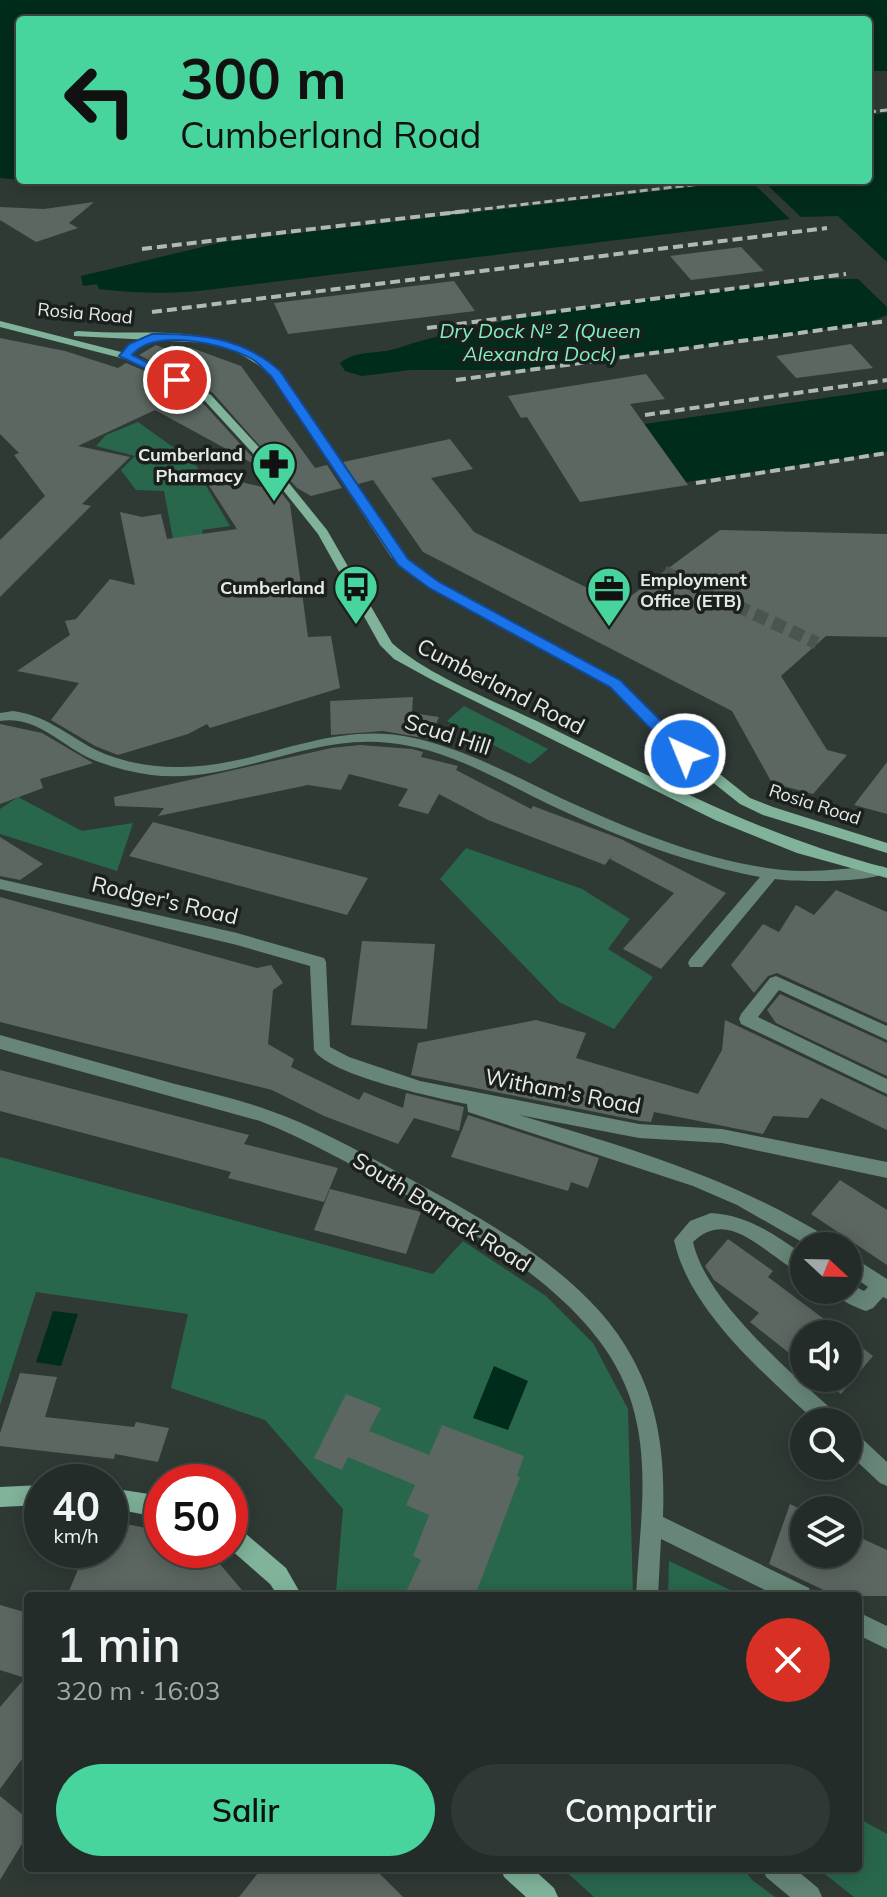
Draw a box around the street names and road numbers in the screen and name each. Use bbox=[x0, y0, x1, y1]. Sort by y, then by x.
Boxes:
street label: Rosia Road bbox=[36, 297, 134, 329]
street label: Cumberland Road bbox=[413, 632, 589, 740]
street label: Scud Hill bbox=[401, 707, 495, 761]
street label: Rosia Road bbox=[766, 778, 864, 830]
street label: Rodger's Road bbox=[89, 870, 241, 930]
street label: Witham's Road bbox=[483, 1062, 643, 1120]
street label: South Barrack Road bbox=[348, 1146, 536, 1278]

